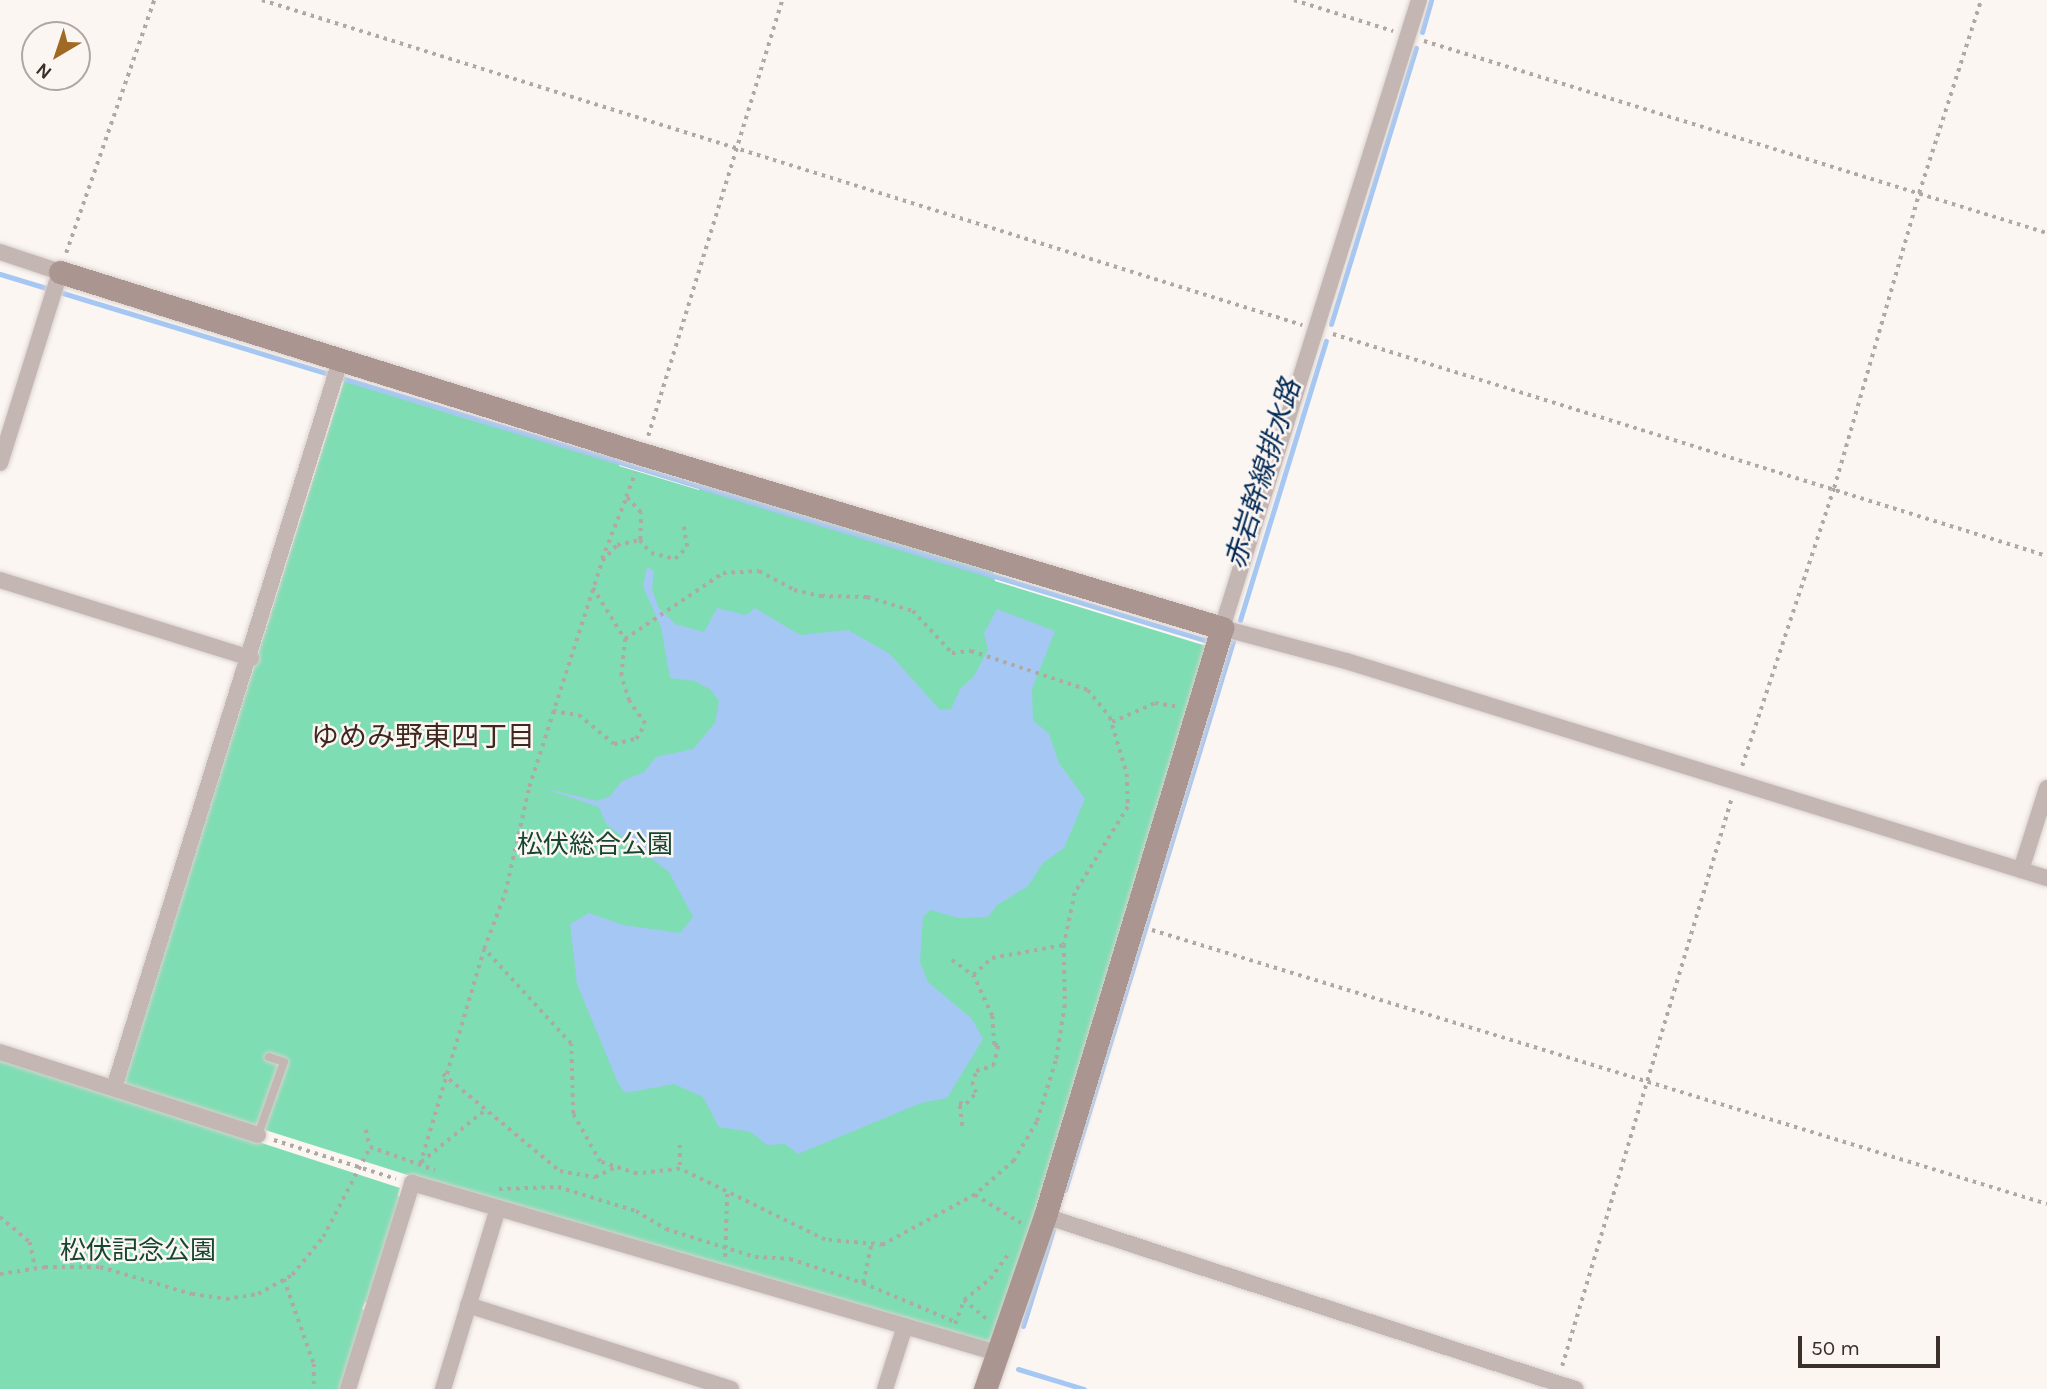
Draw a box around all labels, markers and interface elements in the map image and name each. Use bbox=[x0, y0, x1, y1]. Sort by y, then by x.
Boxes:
north arrow bbox=[21, 21, 91, 91]
text: N bbox=[32, 58, 56, 84]
water label: 赤岩幹線排水路 bbox=[1218, 375, 1308, 573]
district label: ゆめみ野東四丁目 bbox=[311, 720, 535, 754]
park label: 松伏総合公園 bbox=[517, 829, 673, 861]
park label: 松伏記念公園 bbox=[60, 1235, 216, 1267]
scale bar bbox=[1802, 1322, 1944, 1366]
text: 50 m bbox=[1811, 1336, 1860, 1360]

